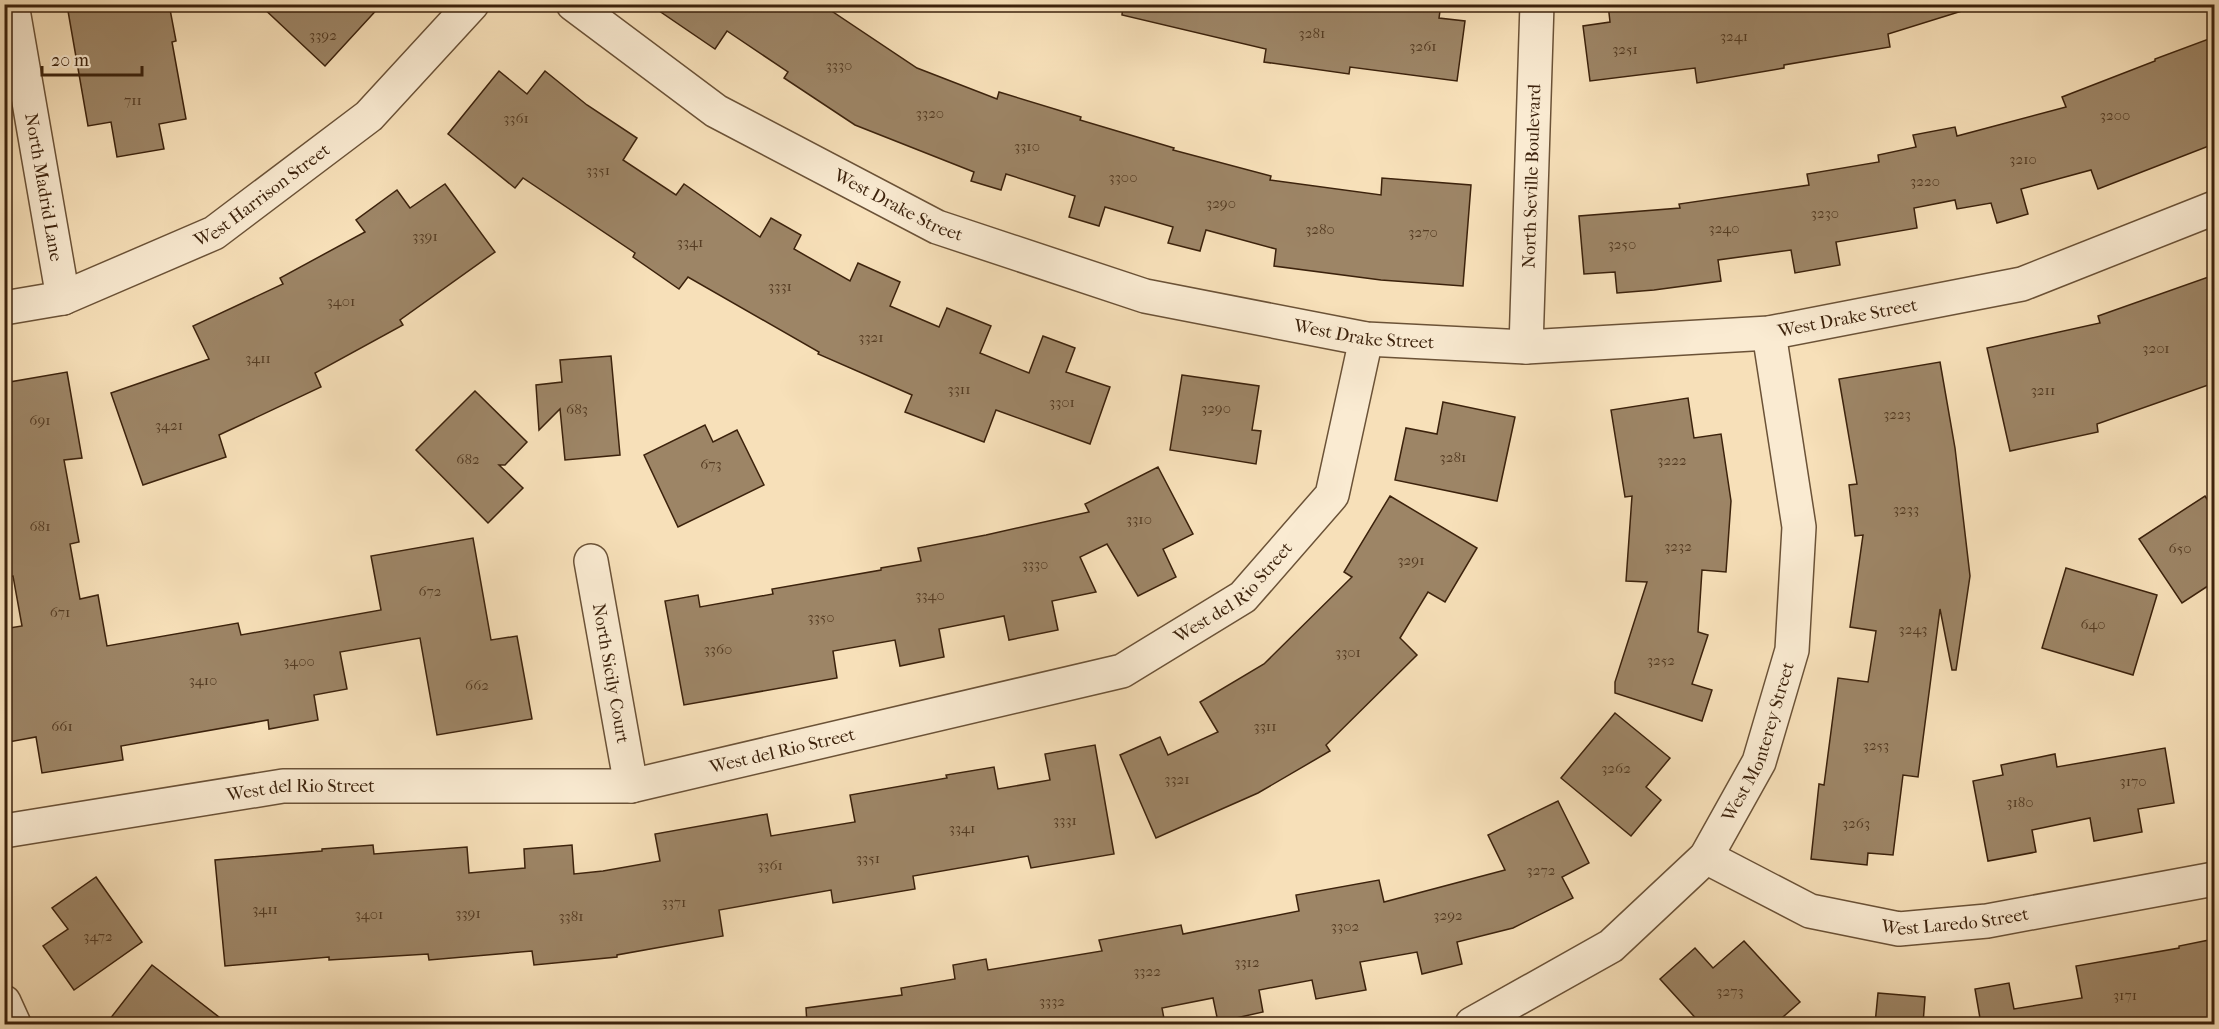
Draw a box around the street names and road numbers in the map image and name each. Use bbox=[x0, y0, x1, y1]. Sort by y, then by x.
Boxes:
street label: North Seville Boulevard bbox=[1519, 83, 1545, 269]
street label: North Madrid Lane bbox=[20, 112, 66, 263]
street label: West Harrison Street bbox=[190, 139, 335, 252]
street label: West Drake Street bbox=[829, 164, 966, 246]
street label: West Drake Street bbox=[1775, 294, 1920, 342]
street label: West Drake Street bbox=[1291, 315, 1435, 353]
street label: West del Rio Street bbox=[1169, 538, 1297, 648]
street label: North Sicily Court bbox=[588, 602, 633, 746]
street label: West Monterey Street bbox=[1717, 659, 1799, 826]
street label: West del Rio Street bbox=[707, 724, 858, 778]
street label: West del Rio Street bbox=[224, 775, 375, 806]
street label: West Laredo Street bbox=[1878, 903, 2031, 940]

